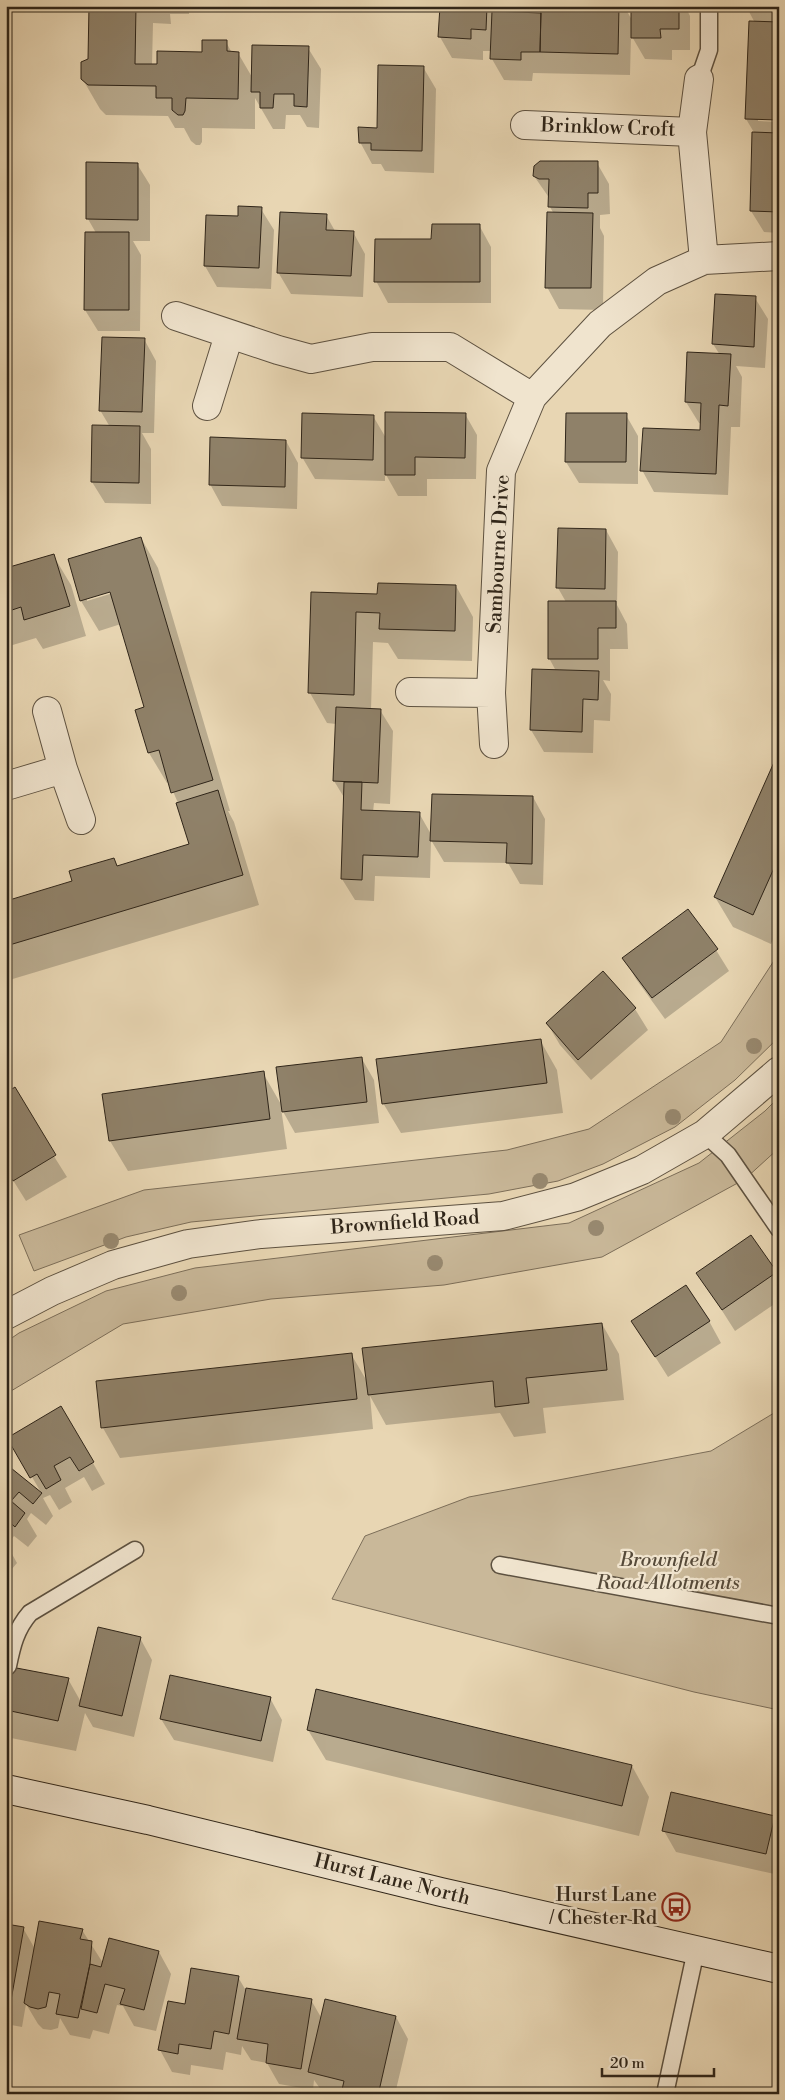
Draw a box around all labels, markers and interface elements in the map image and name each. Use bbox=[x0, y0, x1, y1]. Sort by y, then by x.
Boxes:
street label: Brinklow Croft bbox=[539, 113, 676, 143]
street label: Sambourne Drive bbox=[482, 474, 516, 634]
street label: Brownfield Road bbox=[329, 1205, 481, 1241]
park label: Brownfield Road Allotments bbox=[595, 1548, 740, 1596]
street label: Hurst Lane North bbox=[311, 1849, 473, 1912]
place label: Hurst Lane / Chester Rd bbox=[548, 1883, 658, 1931]
bus stop icon: Hurst Lane / Chester Rd bbox=[661, 1892, 691, 1922]
scale bar bbox=[602, 2045, 715, 2077]
text: 20 m bbox=[610, 2054, 645, 2073]

